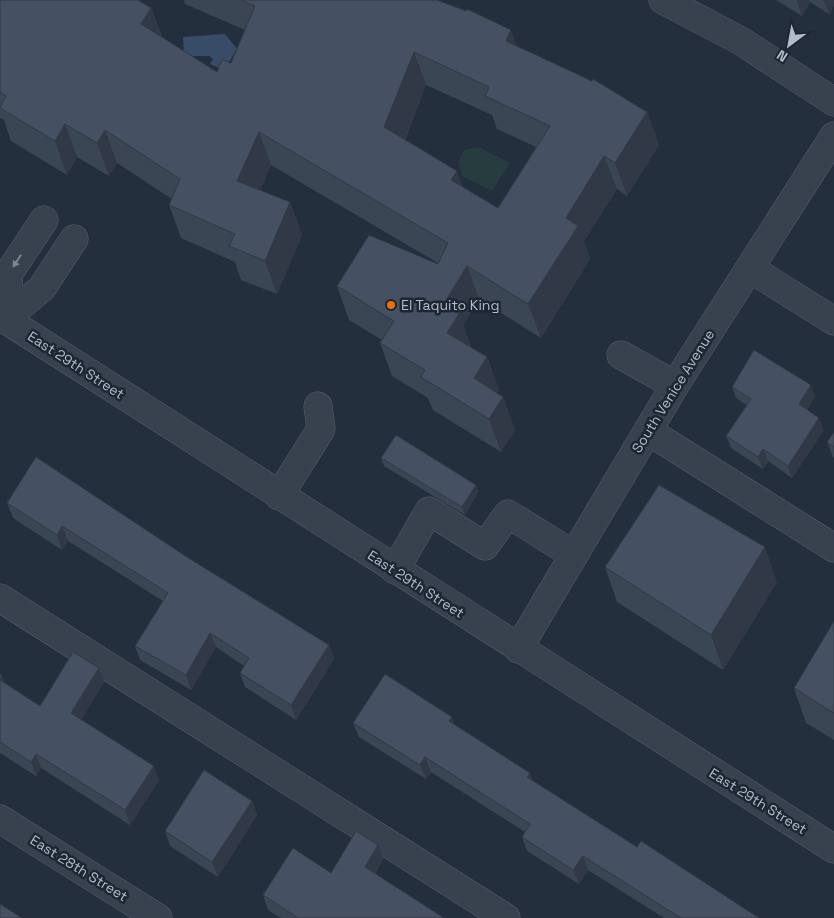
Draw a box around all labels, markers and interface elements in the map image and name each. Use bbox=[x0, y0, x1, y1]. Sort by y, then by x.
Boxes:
north arrow bbox=[764, 20, 814, 70]
text: N bbox=[773, 46, 791, 66]
one-way arrow bbox=[12, 254, 22, 267]
place label: El Taquito King bbox=[401, 296, 499, 314]
marker: El Taquito King bbox=[385, 299, 397, 311]
street label: South Venice Avenue bbox=[628, 326, 718, 456]
street label: East 29th Street bbox=[24, 327, 128, 403]
street label: East 29th Street bbox=[364, 546, 468, 622]
street label: East 29th Street bbox=[706, 764, 810, 838]
street label: East 28th Street bbox=[27, 831, 131, 905]

